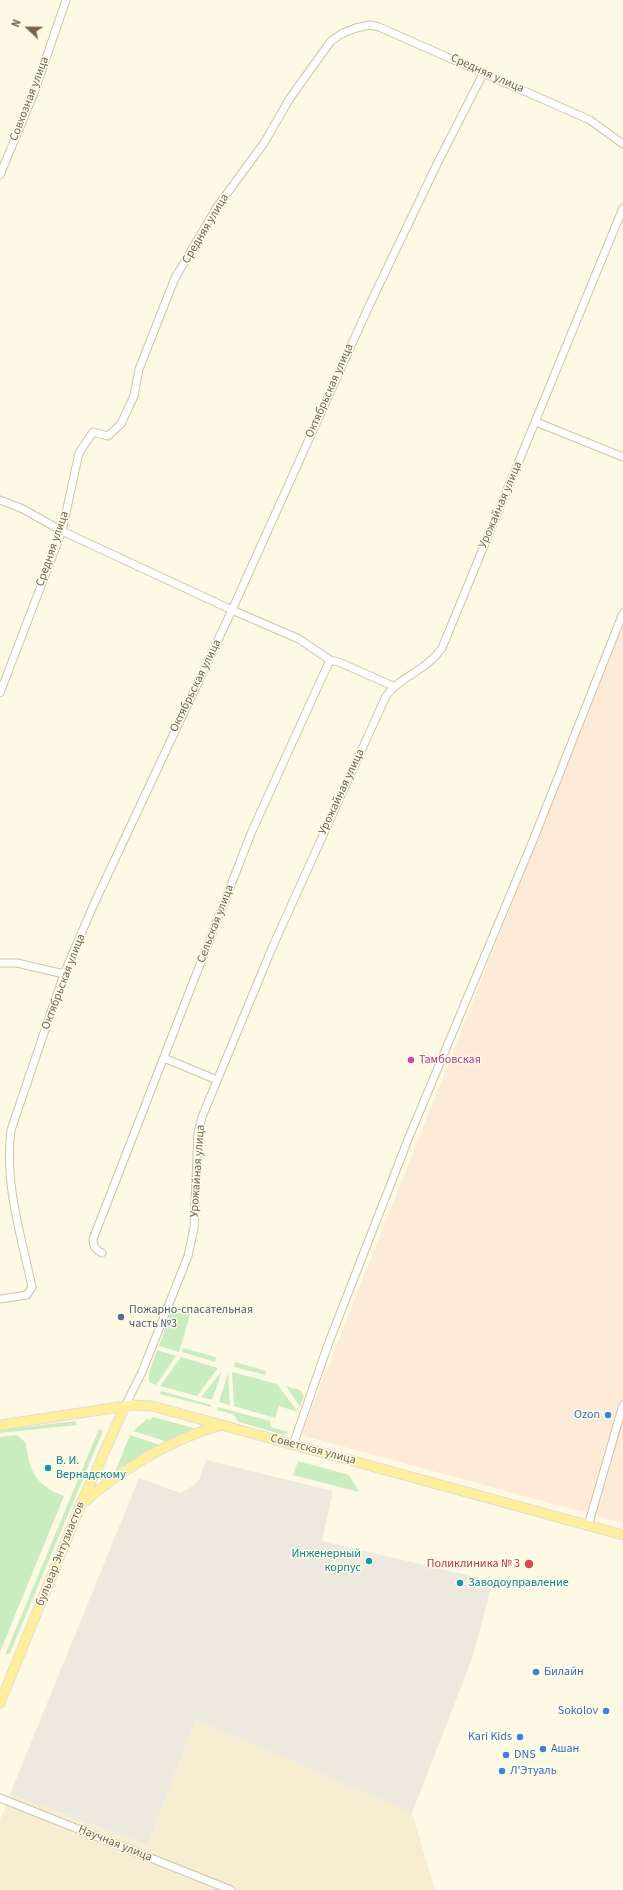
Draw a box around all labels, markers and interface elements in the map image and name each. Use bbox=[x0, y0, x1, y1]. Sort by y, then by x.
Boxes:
north arrow bbox=[8, 8, 48, 48]
text: N bbox=[8, 17, 25, 30]
street label: Средняя улица bbox=[448, 51, 526, 97]
street label: Совхозная улица bbox=[7, 55, 53, 143]
street label: Средняя улица bbox=[180, 192, 232, 266]
street label: Октябрьская улица bbox=[303, 342, 357, 440]
street label: Урожайная улица bbox=[476, 459, 526, 551]
street label: Средняя улица bbox=[33, 509, 73, 589]
street label: Октябрьская улица bbox=[167, 637, 225, 735]
street label: Урожайная улица bbox=[316, 747, 368, 837]
street label: Сельская улица bbox=[195, 883, 237, 965]
street label: Октябрьская улица bbox=[39, 932, 89, 1032]
place label: Тамбовская bbox=[419, 1053, 481, 1067]
marker: Тамбовская bbox=[406, 1055, 416, 1065]
street label: Урожайная улица bbox=[188, 1124, 208, 1218]
place label: Пожарно-спасательная часть №3 bbox=[129, 1303, 253, 1331]
marker: Пожарно-спасательная часть №3 bbox=[116, 1312, 126, 1322]
place label: Ozon bbox=[574, 1408, 600, 1422]
marker: Ozon bbox=[603, 1410, 613, 1420]
street label: Советская улица bbox=[269, 1432, 357, 1468]
place label: В. И. Вернадскому bbox=[56, 1454, 126, 1482]
marker: В. И. Вернадскому bbox=[43, 1463, 53, 1473]
street label: бульвар Энтузиастов bbox=[33, 1500, 89, 1608]
place label: Инженерный корпус bbox=[291, 1547, 361, 1575]
marker: Инженерный корпус bbox=[364, 1556, 374, 1566]
place label: Поликлиника № 3 bbox=[427, 1557, 520, 1571]
marker: Поликлиника № 3 bbox=[523, 1558, 535, 1570]
place label: Заводоуправление bbox=[468, 1576, 569, 1590]
marker: Заводоуправление bbox=[455, 1578, 465, 1588]
place label: Билайн bbox=[544, 1665, 584, 1679]
marker: Билайн bbox=[531, 1667, 541, 1677]
place label: Sokolov bbox=[558, 1704, 598, 1718]
marker: Sokolov bbox=[601, 1706, 611, 1716]
place label: Kari Kids bbox=[468, 1730, 512, 1744]
marker: Kari Kids bbox=[515, 1732, 525, 1742]
place label: Ашан bbox=[551, 1742, 579, 1756]
marker: Ашан bbox=[538, 1744, 548, 1754]
place label: DNS bbox=[514, 1748, 536, 1762]
marker: DNS bbox=[501, 1750, 511, 1760]
place label: Л'Этуаль bbox=[510, 1764, 557, 1778]
marker: Л'Этуаль bbox=[497, 1766, 507, 1776]
street label: Научная улица bbox=[76, 1823, 154, 1865]

